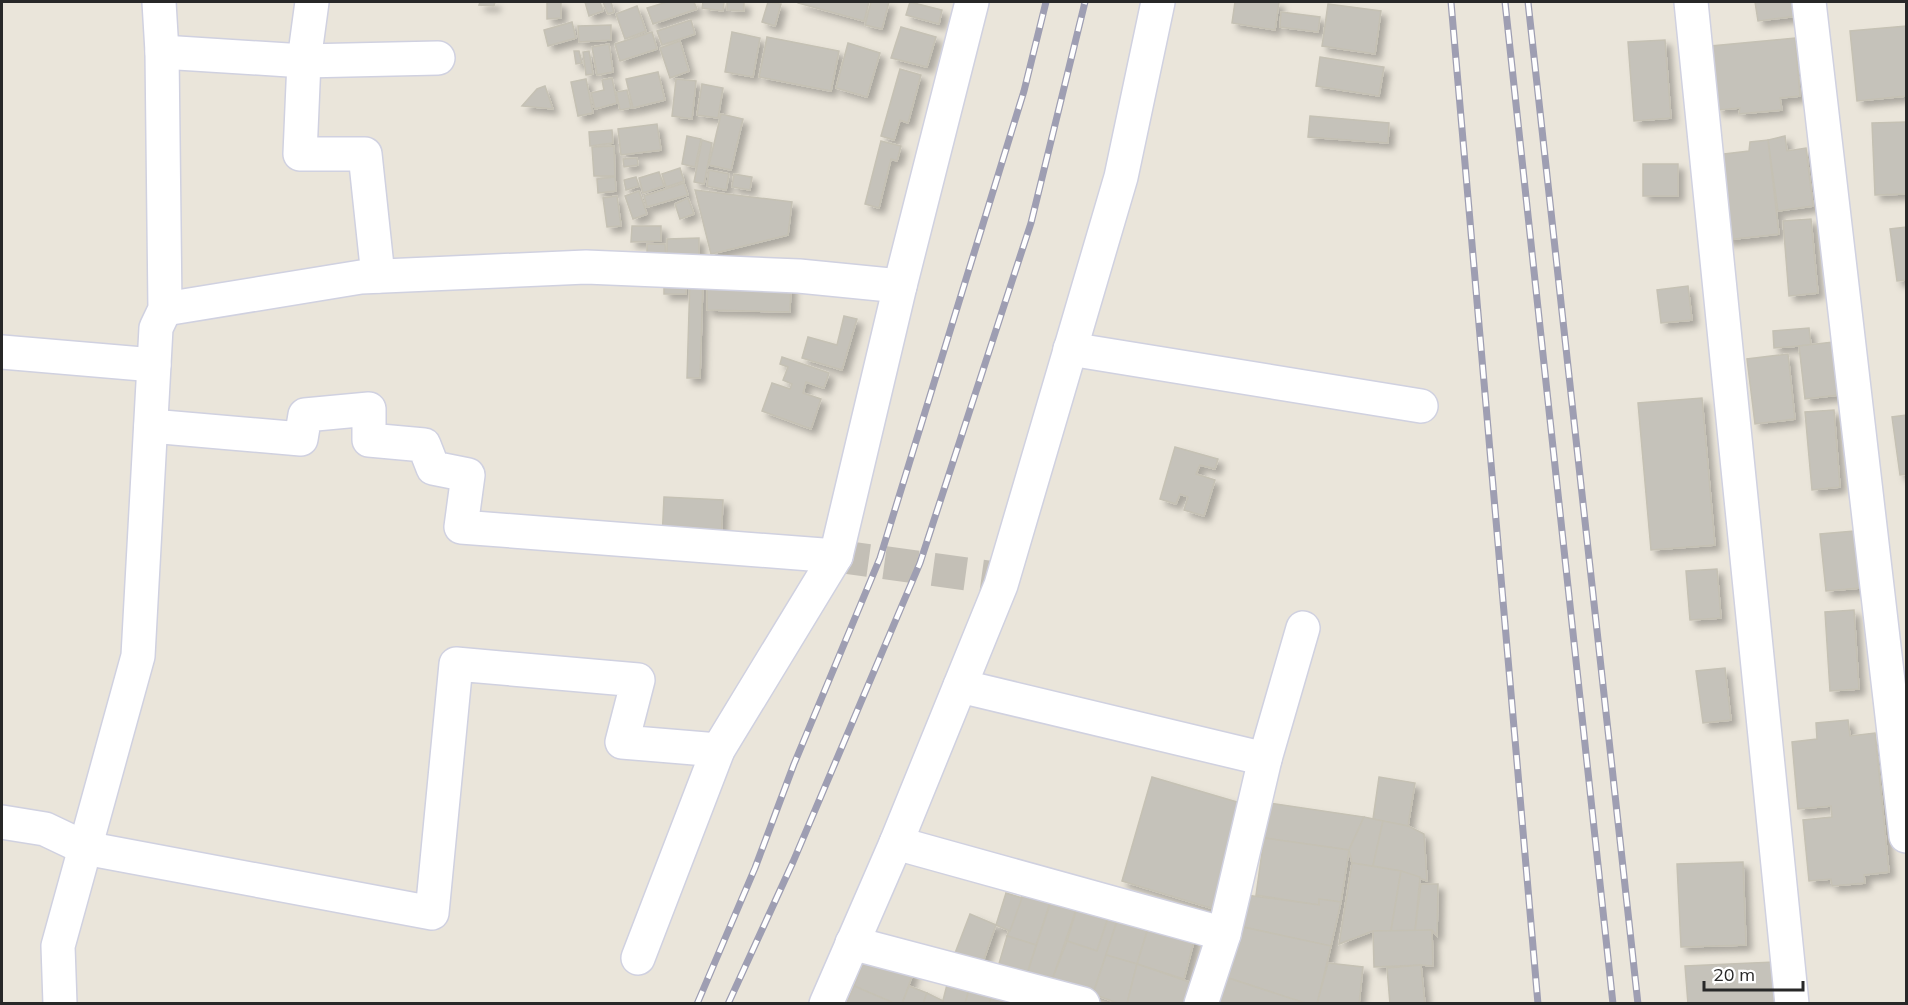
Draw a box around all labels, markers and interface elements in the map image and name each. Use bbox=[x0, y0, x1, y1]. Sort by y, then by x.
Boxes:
scale bar bbox=[1704, 954, 1803, 992]
text: 20 m bbox=[1713, 963, 1755, 986]

